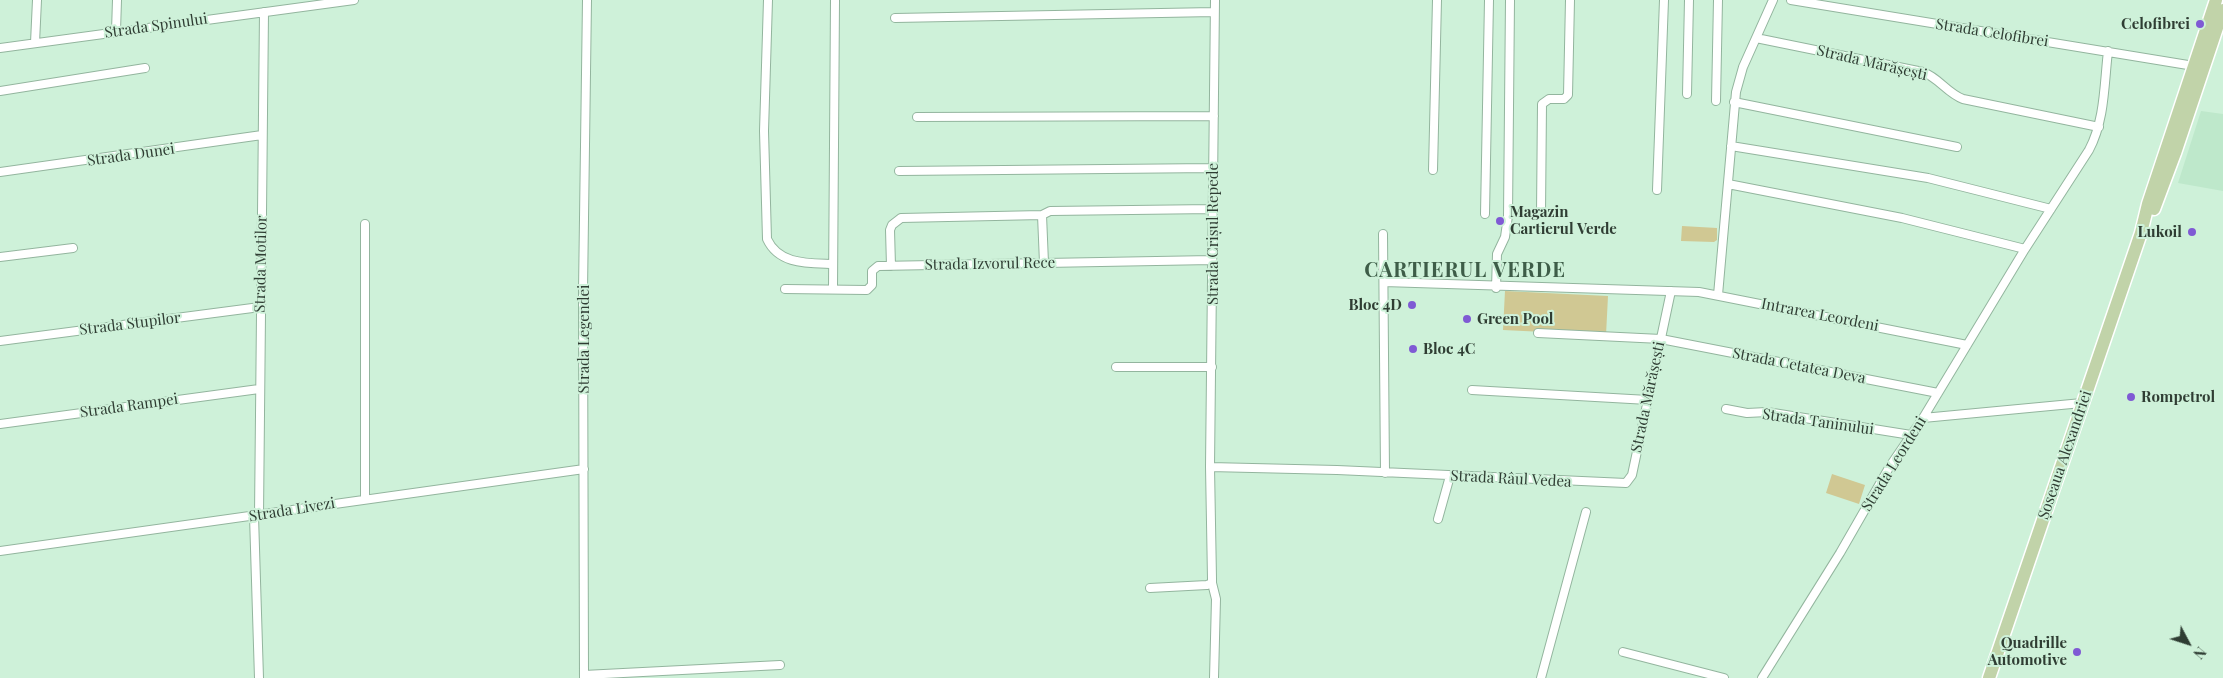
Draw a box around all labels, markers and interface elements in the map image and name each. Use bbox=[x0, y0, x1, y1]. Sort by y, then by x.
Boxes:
street label: Strada Spinului bbox=[103, 10, 209, 42]
street label: Strada Celofibrei bbox=[1934, 15, 2050, 51]
place label: Celofibrei bbox=[2121, 15, 2190, 33]
marker: Celofibrei bbox=[2194, 18, 2206, 30]
street label: Strada Mărășești bbox=[1815, 42, 1929, 84]
street label: Strada Dunei bbox=[86, 140, 176, 170]
street label: Strada Crișul Repede bbox=[1204, 163, 1222, 305]
place label: Magazin Cartierul Verde bbox=[1510, 203, 1617, 238]
street label: Strada Motilor bbox=[251, 215, 271, 313]
marker: Magazin Cartierul Verde bbox=[1494, 215, 1506, 227]
place label: Lukoil bbox=[2137, 223, 2182, 241]
marker: Lukoil bbox=[2186, 226, 2198, 238]
street label: Strada Izvorul Rece bbox=[924, 254, 1056, 274]
district label: CARTIERUL VERDE bbox=[1362, 259, 1568, 283]
street label: Strada Legendei bbox=[575, 285, 593, 393]
street label: Intrarea Leordeni bbox=[1760, 295, 1880, 335]
place label: Bloc 4D bbox=[1349, 296, 1402, 314]
marker: Bloc 4D bbox=[1406, 299, 1418, 311]
street label: Strada Stupilor bbox=[78, 309, 182, 339]
place label: Green Pool bbox=[1477, 310, 1553, 328]
marker: Green Pool bbox=[1461, 313, 1473, 325]
place label: Bloc 4C bbox=[1423, 340, 1475, 358]
street label: Strada Mărășești bbox=[1627, 340, 1669, 454]
marker: Bloc 4C bbox=[1407, 343, 1419, 355]
street label: Strada Cetatea Deva bbox=[1731, 344, 1867, 388]
street label: Șoseaua Alexandriei bbox=[2035, 388, 2095, 522]
place label: Rompetrol bbox=[2141, 388, 2215, 406]
street label: Strada Rampei bbox=[79, 390, 179, 422]
marker: Rompetrol bbox=[2125, 391, 2137, 403]
street label: Strada Taninului bbox=[1761, 405, 1875, 439]
street label: Strada Leordeni bbox=[1858, 413, 1930, 515]
street label: Strada Râul Vedea bbox=[1450, 467, 1572, 491]
street label: Strada Livezi bbox=[248, 494, 336, 526]
north arrow bbox=[2163, 618, 2213, 668]
place label: Quadrille Automotive bbox=[1988, 634, 2067, 669]
text: N bbox=[2189, 643, 2210, 663]
marker: Quadrille Automotive bbox=[2071, 646, 2083, 658]

